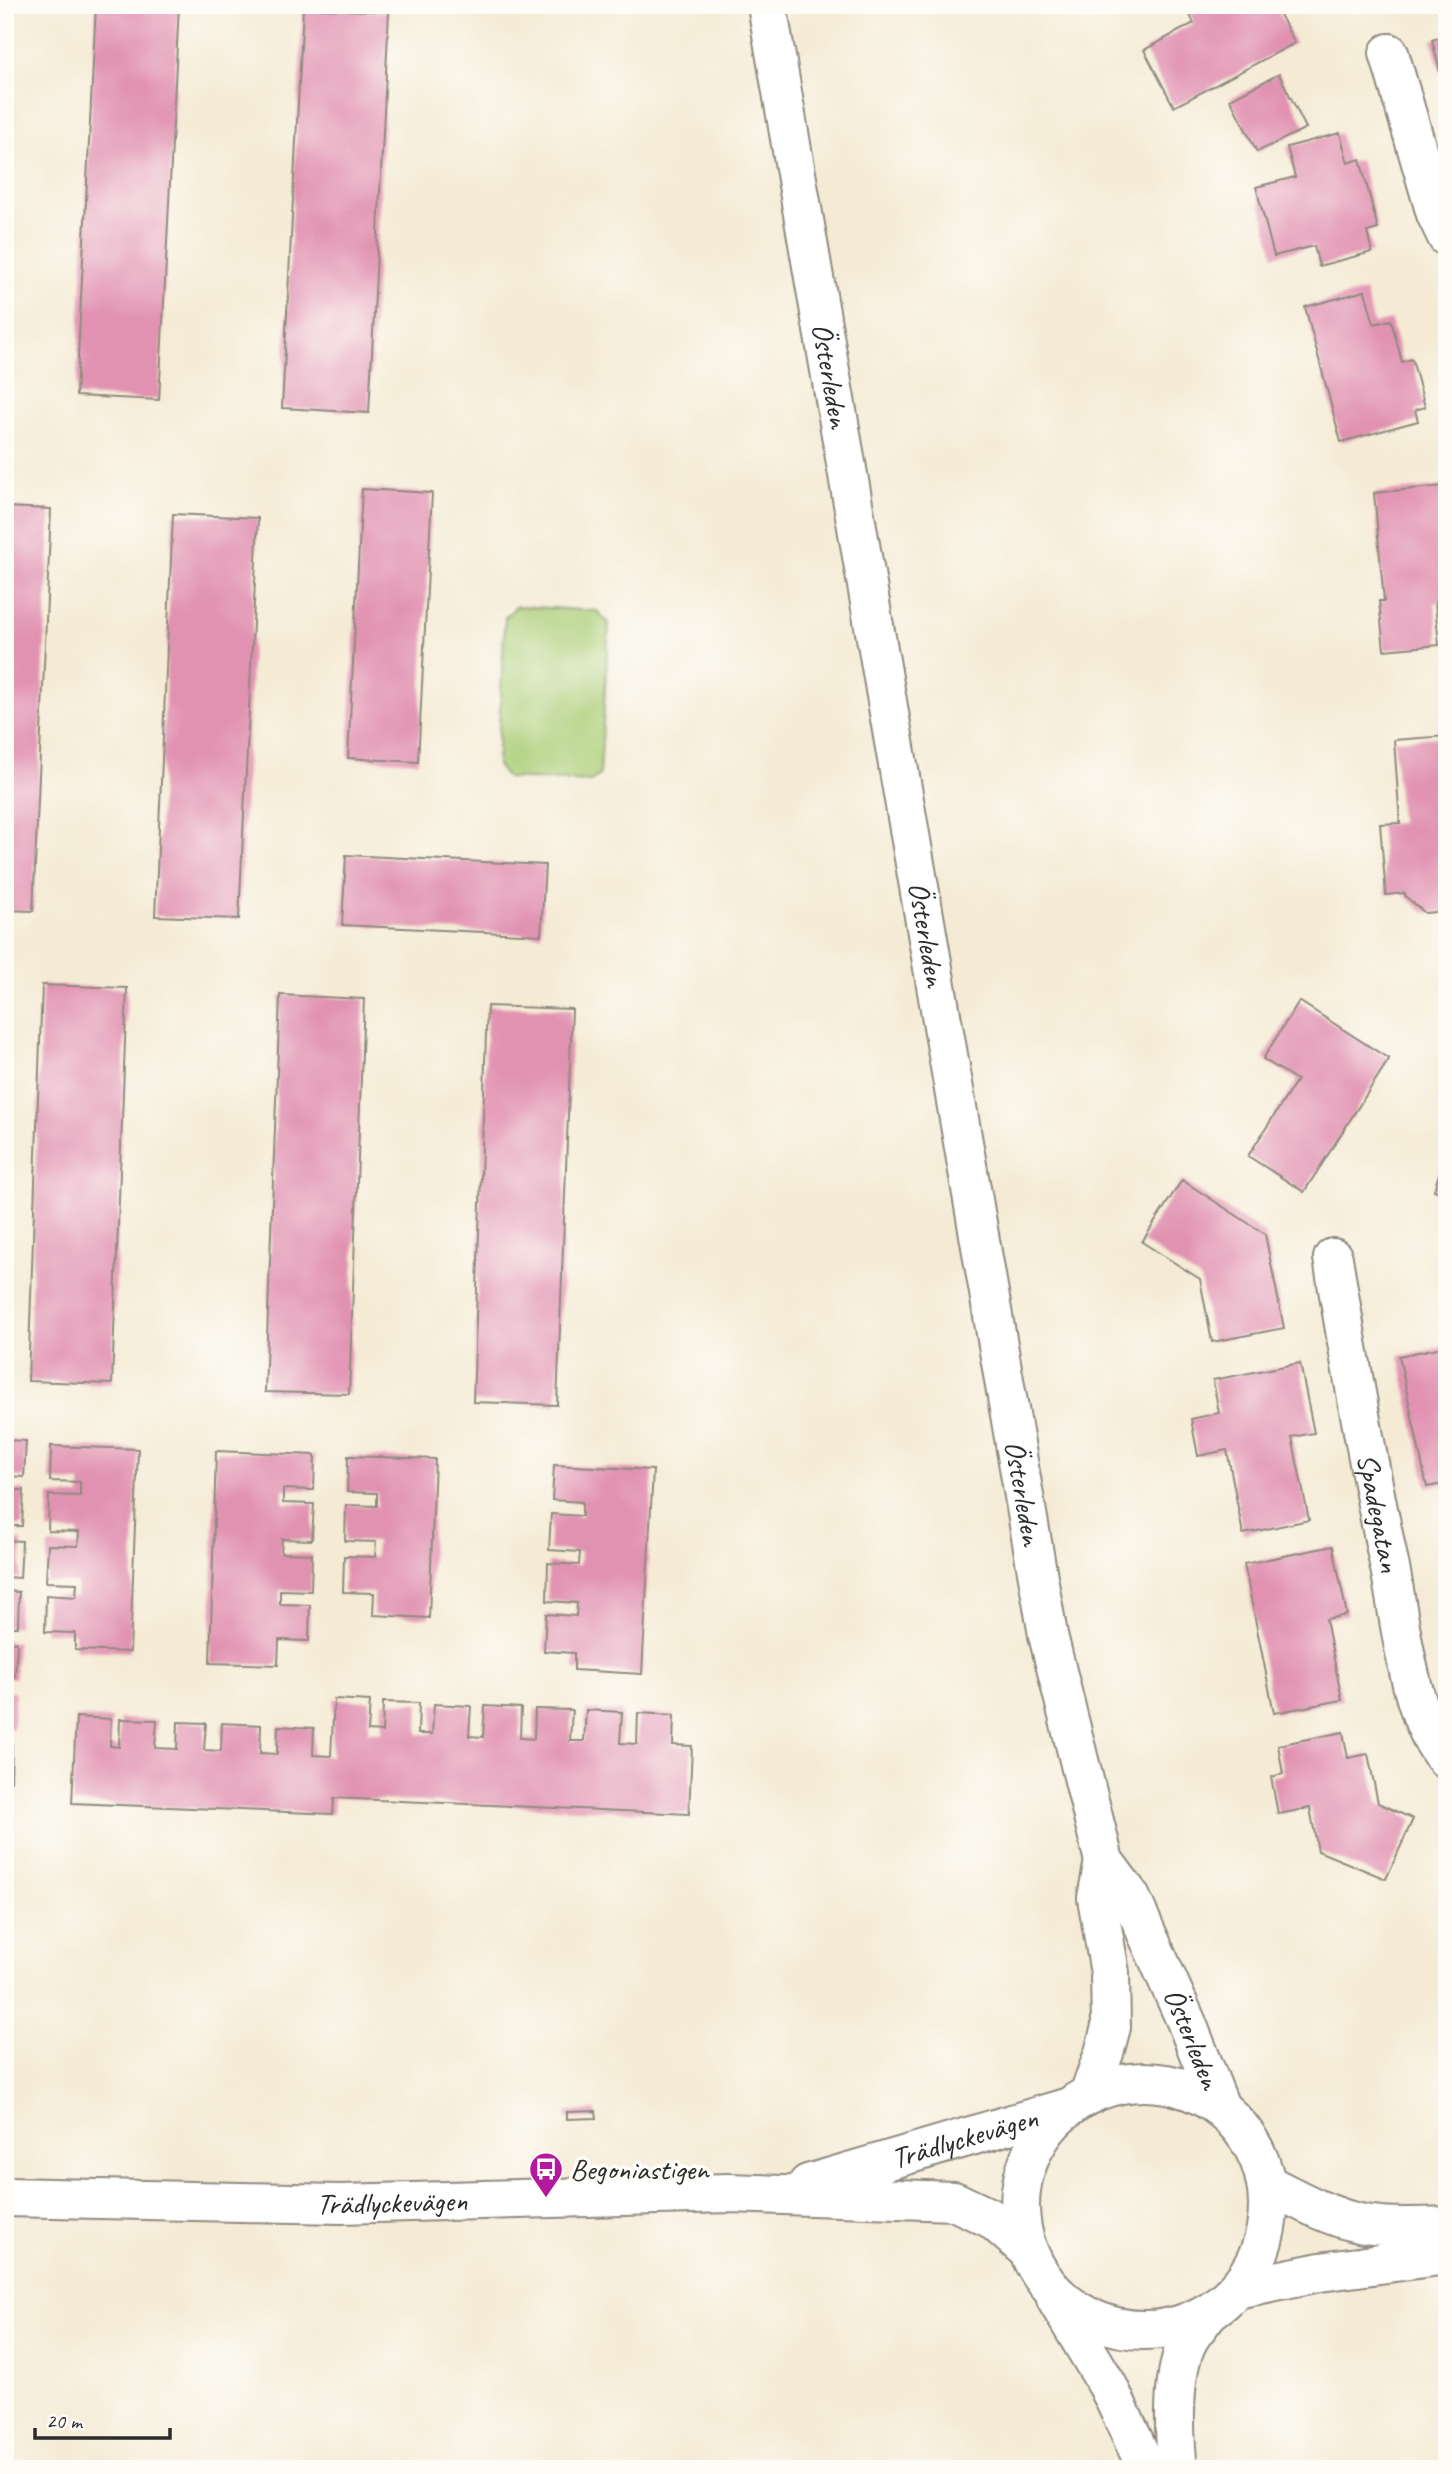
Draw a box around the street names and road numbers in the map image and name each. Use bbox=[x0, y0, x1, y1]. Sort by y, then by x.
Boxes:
street label: Österleden bbox=[803, 320, 859, 432]
street label: Österleden bbox=[900, 879, 955, 991]
street label: Österleden bbox=[996, 1438, 1051, 1550]
street label: Spadegatan bbox=[1349, 1450, 1409, 1576]
street label: Österleden bbox=[1155, 1982, 1230, 2096]
street label: Trädlyckevägen bbox=[887, 2098, 1042, 2177]
street label: Trädlyckevägen bbox=[316, 2181, 468, 2223]

